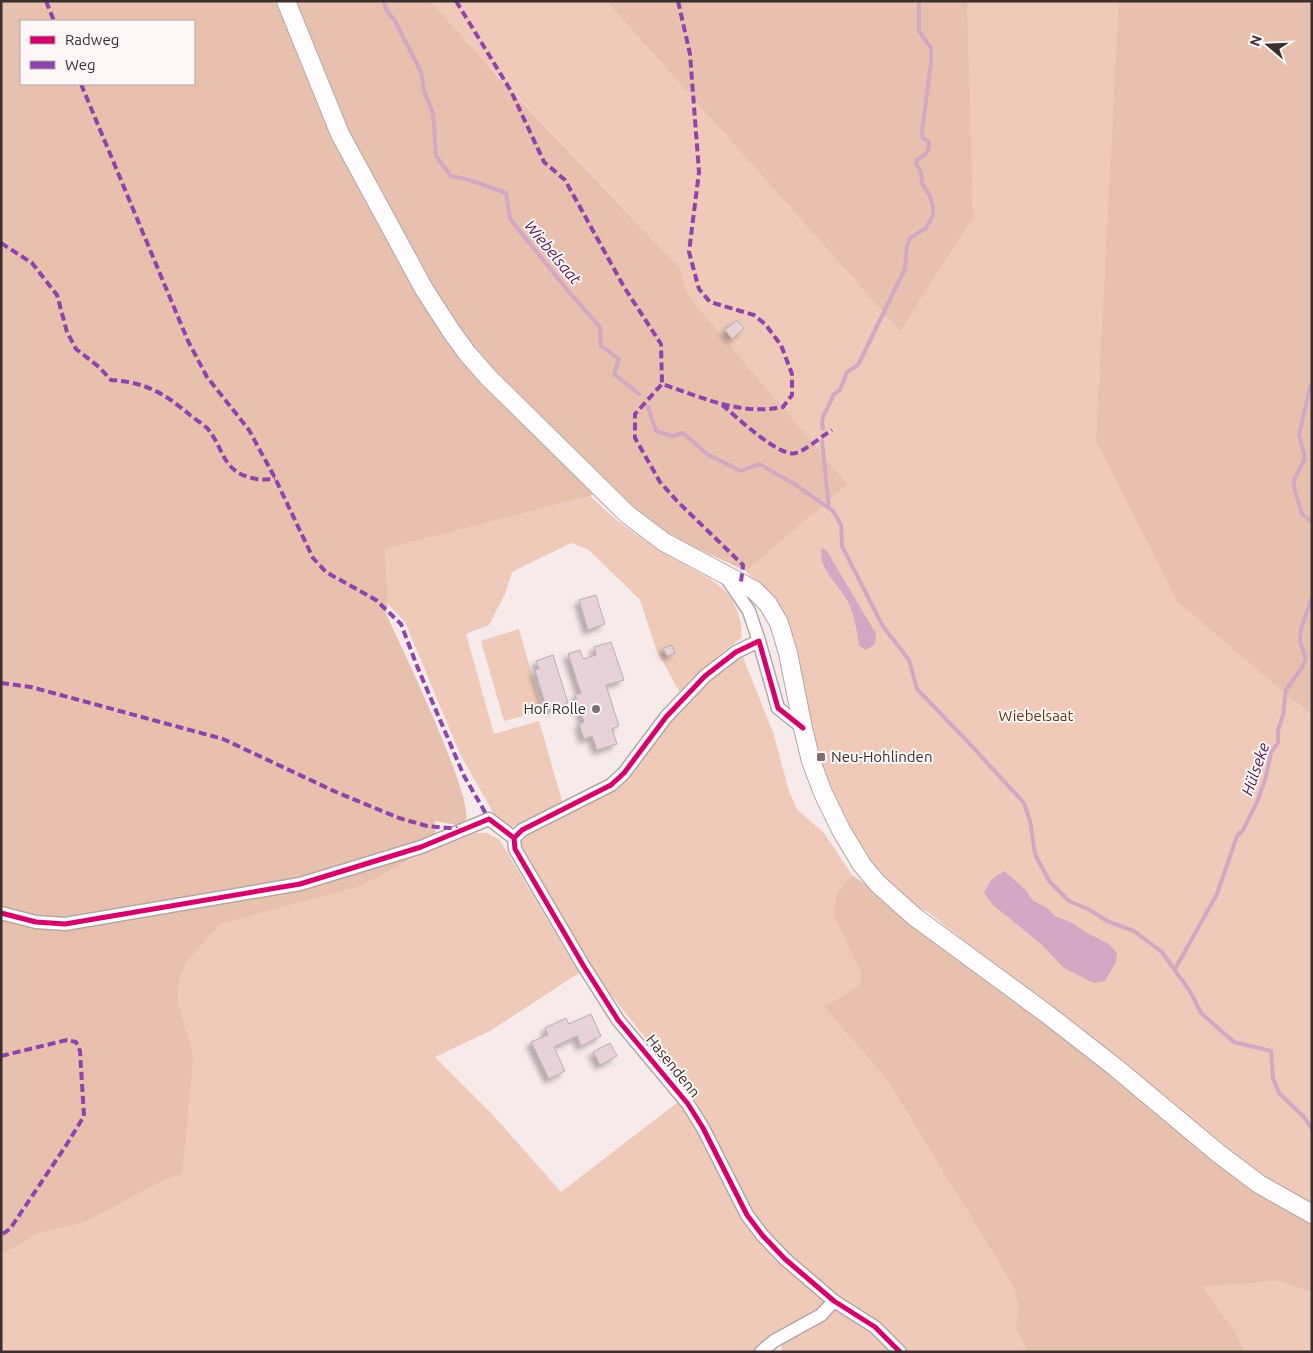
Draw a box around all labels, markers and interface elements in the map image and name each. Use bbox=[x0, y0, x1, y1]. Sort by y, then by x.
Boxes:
legend bbox=[20, 20, 195, 85]
north arrow bbox=[1243, 20, 1293, 70]
text: Radweg bbox=[65, 31, 119, 48]
text: N bbox=[1246, 33, 1265, 48]
text: Weg bbox=[65, 56, 96, 73]
water label: Wiebelsaat bbox=[521, 216, 585, 288]
place label: Hof Rolle bbox=[523, 700, 586, 717]
marker: Hof Rolle bbox=[590, 703, 602, 715]
park label: Wiebelsaat bbox=[999, 707, 1074, 724]
water label: Hülseke bbox=[1238, 740, 1272, 798]
place label: Neu-Hohlinden bbox=[831, 748, 932, 765]
marker: Neu-Hohlinden bbox=[815, 751, 827, 763]
street label: Hasendenn bbox=[643, 1031, 704, 1100]

